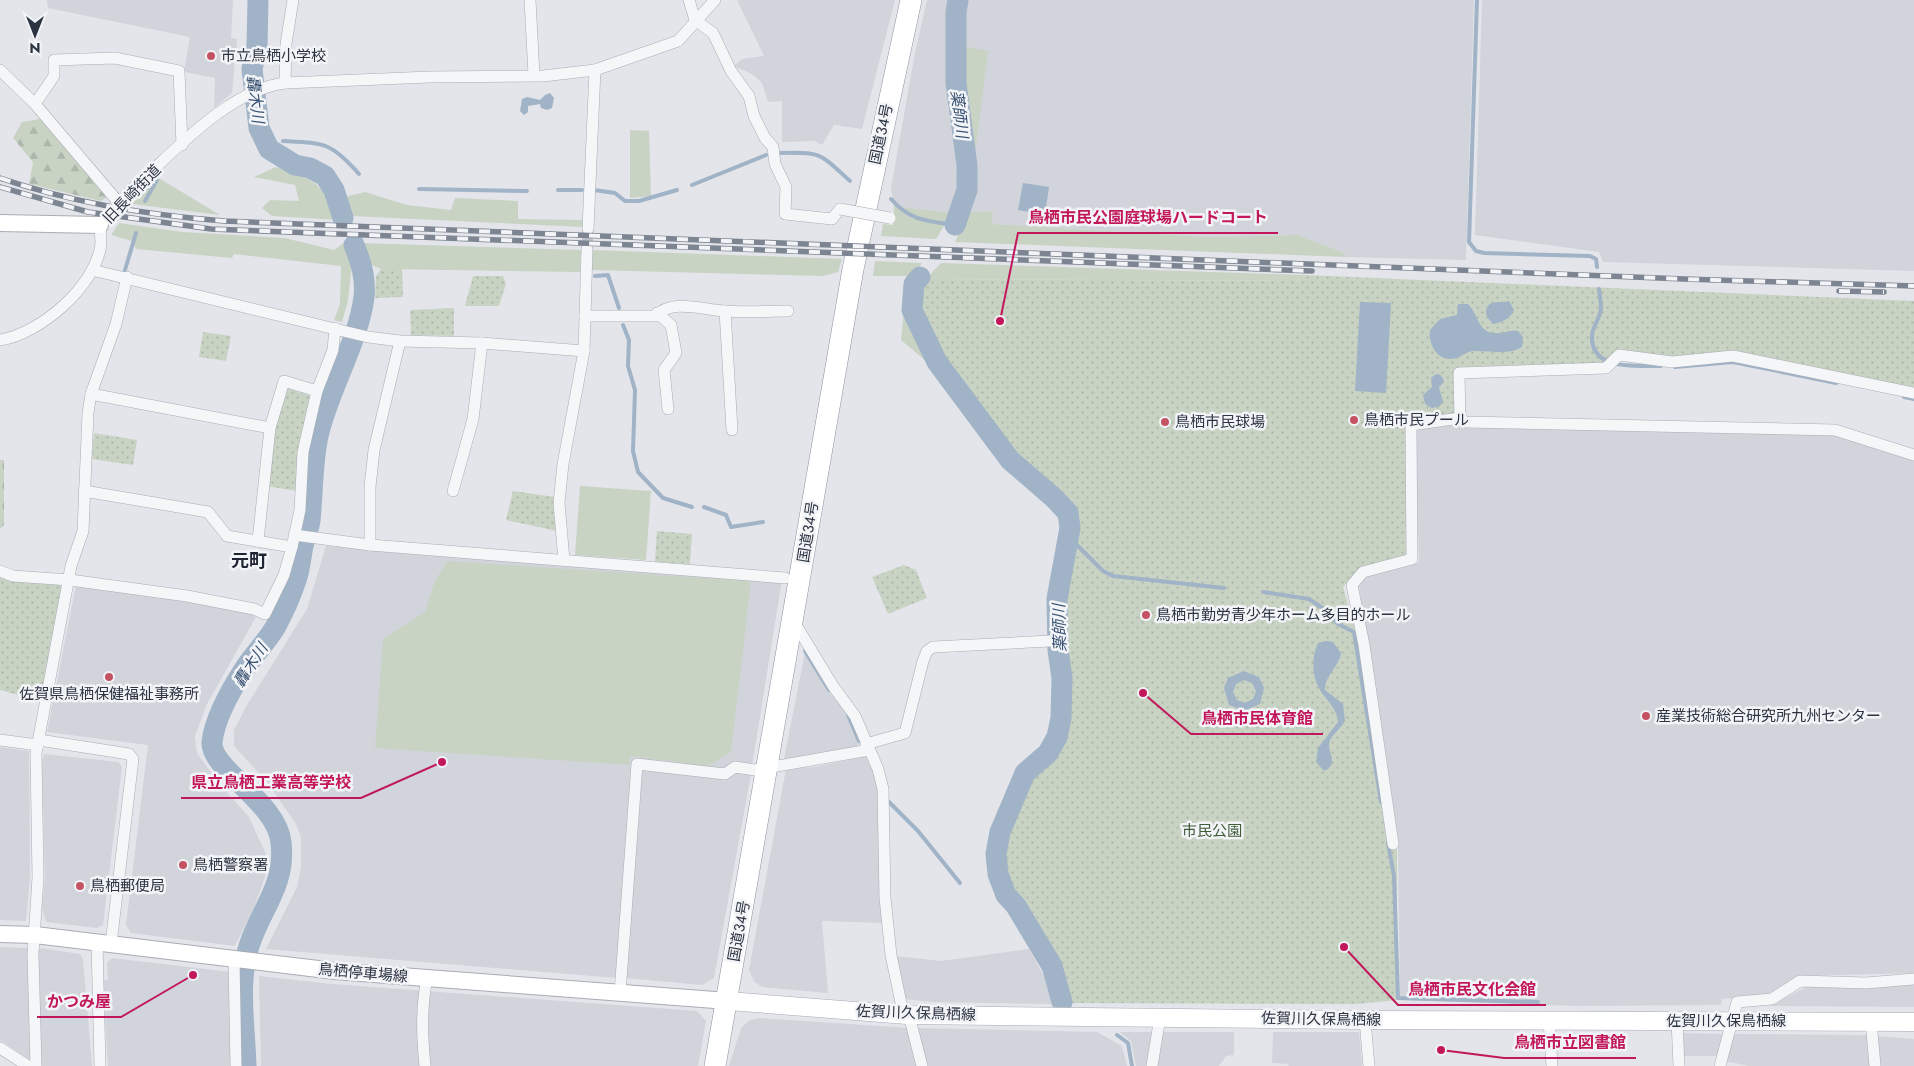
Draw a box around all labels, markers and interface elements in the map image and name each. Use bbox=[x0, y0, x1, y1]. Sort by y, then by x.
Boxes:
north arrow bbox=[10, 10, 60, 60]
text: N bbox=[29, 38, 41, 58]
place label: 市立鳥栖小学校 bbox=[221, 45, 326, 67]
marker: 市立鳥栖小学校 bbox=[205, 50, 217, 62]
water label: 轟木川 bbox=[241, 74, 270, 126]
water label: 薬師川 bbox=[945, 89, 974, 141]
street label: 国道34号 bbox=[864, 101, 898, 167]
street label: 旧長崎街道 bbox=[98, 159, 166, 229]
callout: 鳥栖市民公園庭球場ハードコート bbox=[1018, 202, 1278, 233]
text: 鳥栖市民公園庭球場ハードコート bbox=[1028, 206, 1268, 229]
place label: 鳥栖市民プール bbox=[1364, 409, 1469, 431]
place label: 鳥栖市民球場 bbox=[1175, 411, 1265, 433]
marker: 鳥栖市民プール bbox=[1348, 414, 1360, 426]
marker: 鳥栖市民球場 bbox=[1159, 416, 1171, 428]
street label: 国道34号 bbox=[792, 500, 824, 564]
district label: 元町 bbox=[231, 548, 267, 574]
water label: 薬師川 bbox=[1047, 602, 1072, 652]
place label: 鳥栖市勤労青少年ホーム多目的ホール bbox=[1156, 604, 1411, 626]
marker: 鳥栖市勤労青少年ホーム多目的ホール bbox=[1140, 609, 1152, 621]
water label: 轟木川 bbox=[228, 637, 274, 692]
marker: 佐賀県鳥栖保健福祉事務所 bbox=[103, 671, 115, 683]
place label: 佐賀県鳥栖保健福祉事務所 bbox=[19, 683, 199, 705]
callout: 鳥栖市民体育館 bbox=[1191, 703, 1323, 734]
place label: 産業技術総合研究所九州センター bbox=[1656, 705, 1881, 727]
text: 鳥栖市民体育館 bbox=[1201, 707, 1313, 730]
marker: 産業技術総合研究所九州センター bbox=[1640, 710, 1652, 722]
callout: 県立鳥栖工業高等学校 bbox=[181, 767, 361, 798]
text: 県立鳥栖工業高等学校 bbox=[191, 771, 351, 794]
park label: 市民公園 bbox=[1182, 820, 1242, 842]
place label: 鳥栖警察署 bbox=[193, 854, 268, 876]
marker: 鳥栖警察署 bbox=[177, 859, 189, 871]
place label: 鳥栖郵便局 bbox=[90, 875, 165, 897]
marker: 鳥栖郵便局 bbox=[74, 880, 86, 892]
street label: 国道34号 bbox=[723, 899, 755, 963]
street label: 鳥栖停車場線 bbox=[317, 958, 409, 988]
callout: 鳥栖市民文化会館 bbox=[1398, 974, 1546, 1005]
text: 鳥栖市民文化会館 bbox=[1408, 978, 1536, 1001]
callout: かつみ屋 bbox=[37, 986, 121, 1017]
text: かつみ屋 bbox=[47, 990, 111, 1013]
street label: 佐賀川久保鳥栖線 bbox=[856, 1000, 976, 1026]
street label: 佐賀川久保鳥栖線 bbox=[1261, 1007, 1381, 1031]
street label: 佐賀川久保鳥栖線 bbox=[1666, 1010, 1786, 1032]
callout: 鳥栖市立図書館 bbox=[1504, 1027, 1636, 1058]
text: 鳥栖市立図書館 bbox=[1514, 1031, 1626, 1054]

